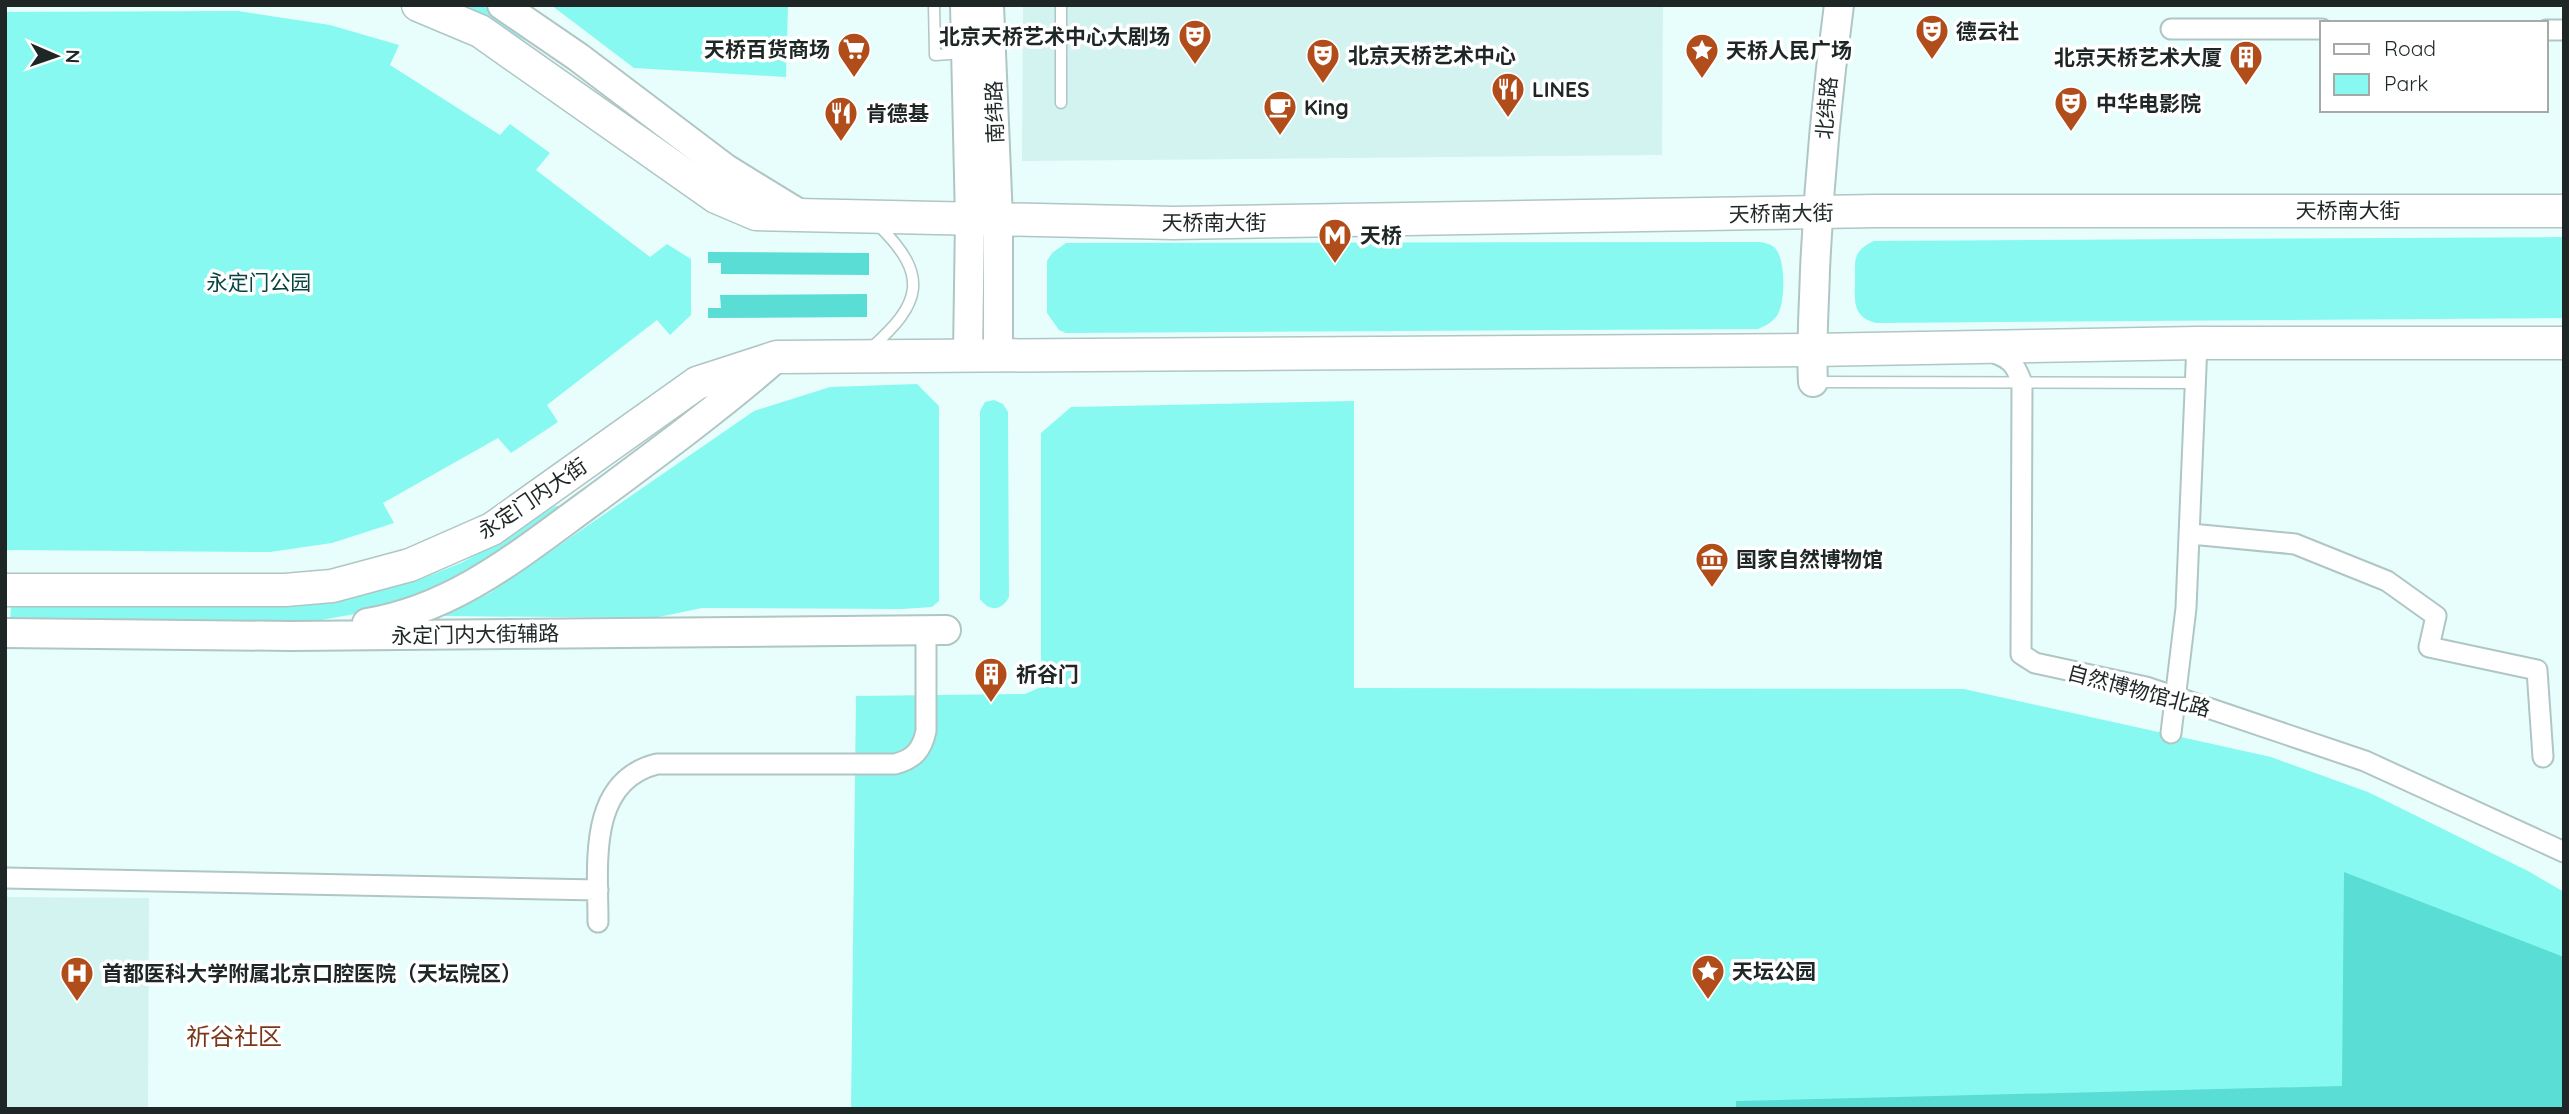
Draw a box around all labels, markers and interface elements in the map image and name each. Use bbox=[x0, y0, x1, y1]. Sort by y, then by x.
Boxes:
theatre icon: 德云社 bbox=[1913, 12, 1951, 61]
theatre icon: 北京天桥艺术中心大剧场 bbox=[1176, 17, 1214, 66]
place label: 德云社 bbox=[1956, 18, 2019, 44]
north arrow bbox=[21, 21, 91, 91]
legend bbox=[2320, 21, 2548, 112]
place label: 北京天桥艺术中心大剧场 bbox=[939, 23, 1170, 49]
supermarket icon: 天桥百货商场 bbox=[835, 30, 873, 79]
place icon: 天桥人民广场 bbox=[1683, 31, 1721, 80]
text: Road bbox=[2384, 35, 2436, 61]
place label: 天桥百货商场 bbox=[704, 36, 830, 62]
theatre icon: 北京天桥艺术中心 bbox=[1304, 36, 1342, 85]
place label: 天桥人民广场 bbox=[1726, 37, 1852, 63]
building icon: 北京天桥艺术大厦 bbox=[2227, 38, 2265, 87]
place label: 北京天桥艺术中心 bbox=[1348, 42, 1516, 68]
place label: 北京天桥艺术大厦 bbox=[2054, 44, 2222, 70]
text: N bbox=[61, 49, 85, 64]
restaurant icon: LINES bbox=[1489, 70, 1527, 119]
text: Park bbox=[2384, 70, 2428, 96]
street label: 北纬路 bbox=[1810, 75, 1842, 141]
place label: LINES bbox=[1532, 76, 1590, 102]
street label: 南纬路 bbox=[980, 80, 1008, 144]
theatre icon: 中华电影院 bbox=[2052, 84, 2090, 133]
cafe icon: King bbox=[1261, 88, 1299, 137]
place label: 中华电影院 bbox=[2096, 90, 2201, 116]
restaurant icon: 肯德基 bbox=[822, 94, 860, 143]
place label: King bbox=[1304, 94, 1349, 120]
place label: 肯德基 bbox=[866, 100, 929, 126]
street label: 天桥南大街 bbox=[2296, 197, 2401, 223]
street label: 天桥南大街 bbox=[1728, 199, 1834, 227]
street label: 天桥南大街 bbox=[1162, 209, 1267, 235]
metro station icon: 天桥 bbox=[1316, 216, 1354, 265]
place label: 天桥 bbox=[1360, 222, 1402, 248]
park label: 永定门公园 bbox=[207, 269, 312, 295]
street label: 永定门内大街 bbox=[473, 452, 591, 544]
museum icon: 国家自然博物馆 bbox=[1693, 540, 1731, 589]
place label: 国家自然博物馆 bbox=[1736, 546, 1883, 572]
street label: 永定门内大街辅路 bbox=[391, 620, 559, 648]
building icon: 祈谷门 bbox=[972, 655, 1010, 704]
street label: 自然博物馆北路 bbox=[2065, 658, 2213, 722]
place label: 祈谷门 bbox=[1016, 661, 1079, 687]
place icon: 天坛公园 bbox=[1689, 952, 1727, 1001]
hospital icon: 首都医科大学附属北京口腔医院（天坛院区） bbox=[58, 954, 96, 1003]
place label: 天坛公园 bbox=[1732, 958, 1816, 984]
place label: 首都医科大学附属北京口腔医院（天坛院区） bbox=[102, 960, 522, 986]
district label: 祈谷社区 bbox=[186, 1021, 282, 1051]

